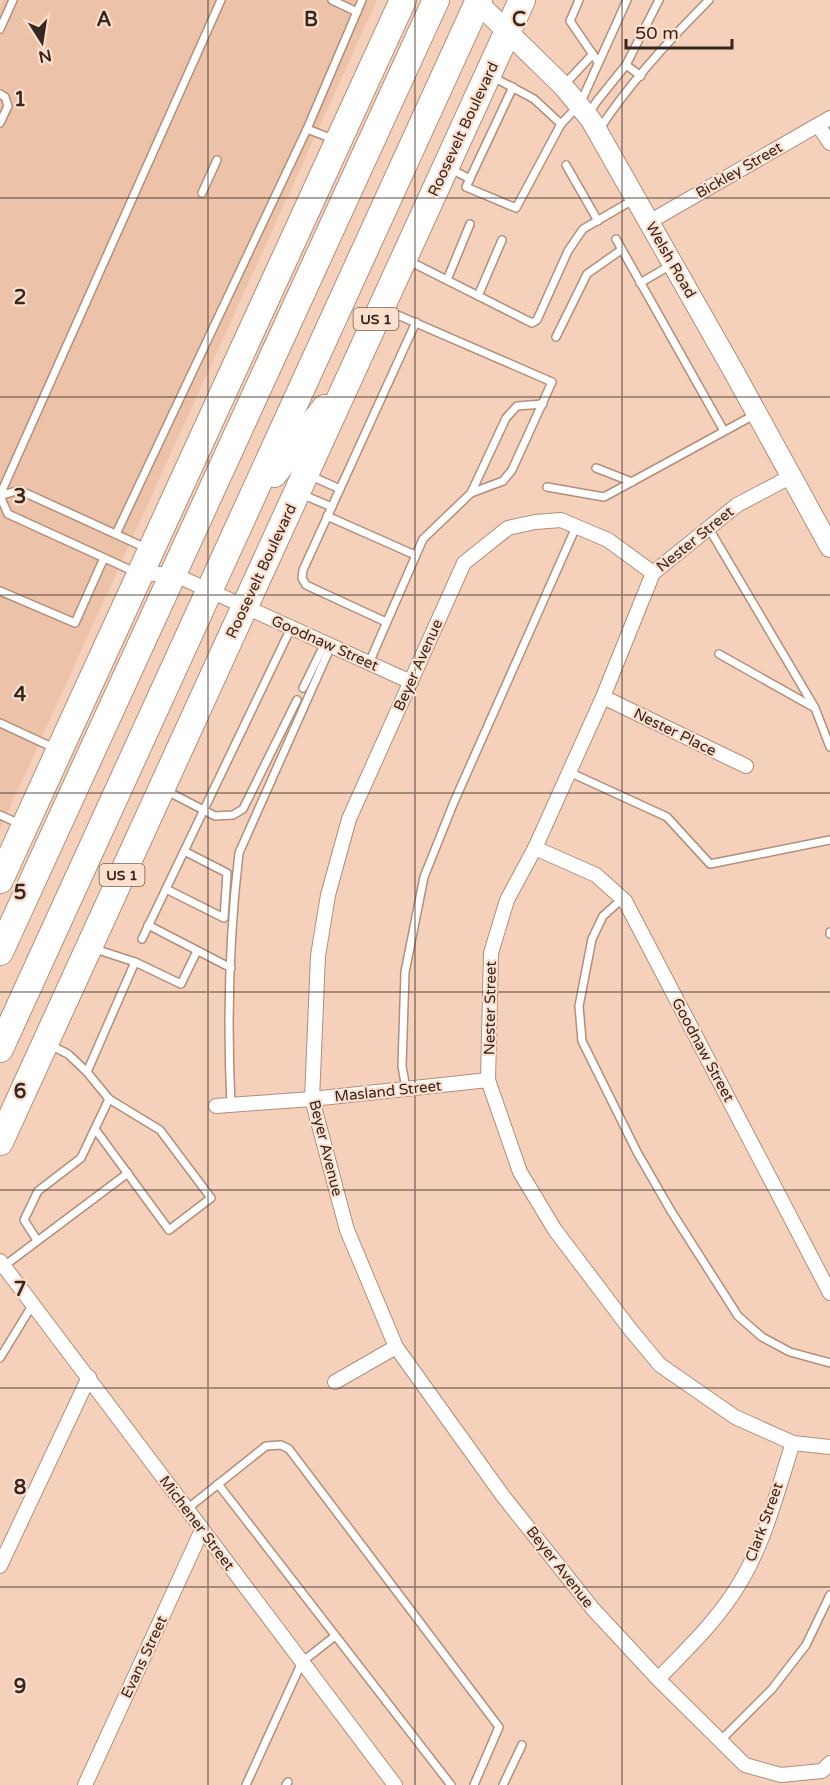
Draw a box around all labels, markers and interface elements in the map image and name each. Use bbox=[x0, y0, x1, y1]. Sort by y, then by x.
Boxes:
text: A bbox=[97, 8, 112, 32]
text: B bbox=[304, 8, 318, 32]
text: C bbox=[512, 8, 526, 32]
north arrow bbox=[12, 12, 72, 72]
scale bar bbox=[626, 12, 732, 50]
text: 50 m bbox=[635, 22, 679, 44]
text: N bbox=[37, 45, 53, 67]
street label: Roosevelt Boulevard bbox=[424, 59, 502, 199]
text: 1 bbox=[14, 88, 26, 112]
street label: Bickley Street bbox=[692, 138, 786, 202]
street label: Welsh Road bbox=[642, 219, 700, 301]
text: 2 bbox=[14, 286, 26, 310]
road number: US 1 bbox=[354, 308, 398, 330]
text: 3 bbox=[14, 485, 26, 509]
street label: Roosevelt Boulevard bbox=[222, 501, 300, 641]
street label: Nester Street bbox=[653, 502, 737, 576]
street label: Goodnaw Street bbox=[269, 611, 381, 675]
street label: Beyer Avenue bbox=[390, 616, 446, 714]
text: 4 bbox=[14, 683, 27, 707]
street label: Nester Place bbox=[631, 704, 719, 760]
road number: US 1 bbox=[100, 864, 144, 886]
text: 5 bbox=[14, 881, 26, 905]
street label: Nester Street bbox=[480, 961, 500, 1055]
street label: Goodnaw Street bbox=[668, 995, 738, 1105]
street label: Masland Street bbox=[334, 1076, 443, 1106]
text: 6 bbox=[14, 1080, 26, 1104]
street label: Beyer Avenue bbox=[305, 1098, 347, 1198]
text: 7 bbox=[14, 1278, 26, 1302]
street label: Michener Street bbox=[156, 1472, 239, 1574]
text: 8 bbox=[14, 1476, 26, 1500]
street label: Clark Street bbox=[741, 1480, 787, 1564]
street label: Beyer Avenue bbox=[523, 1523, 597, 1611]
street label: Evans Street bbox=[117, 1613, 171, 1701]
text: 9 bbox=[14, 1675, 26, 1699]

